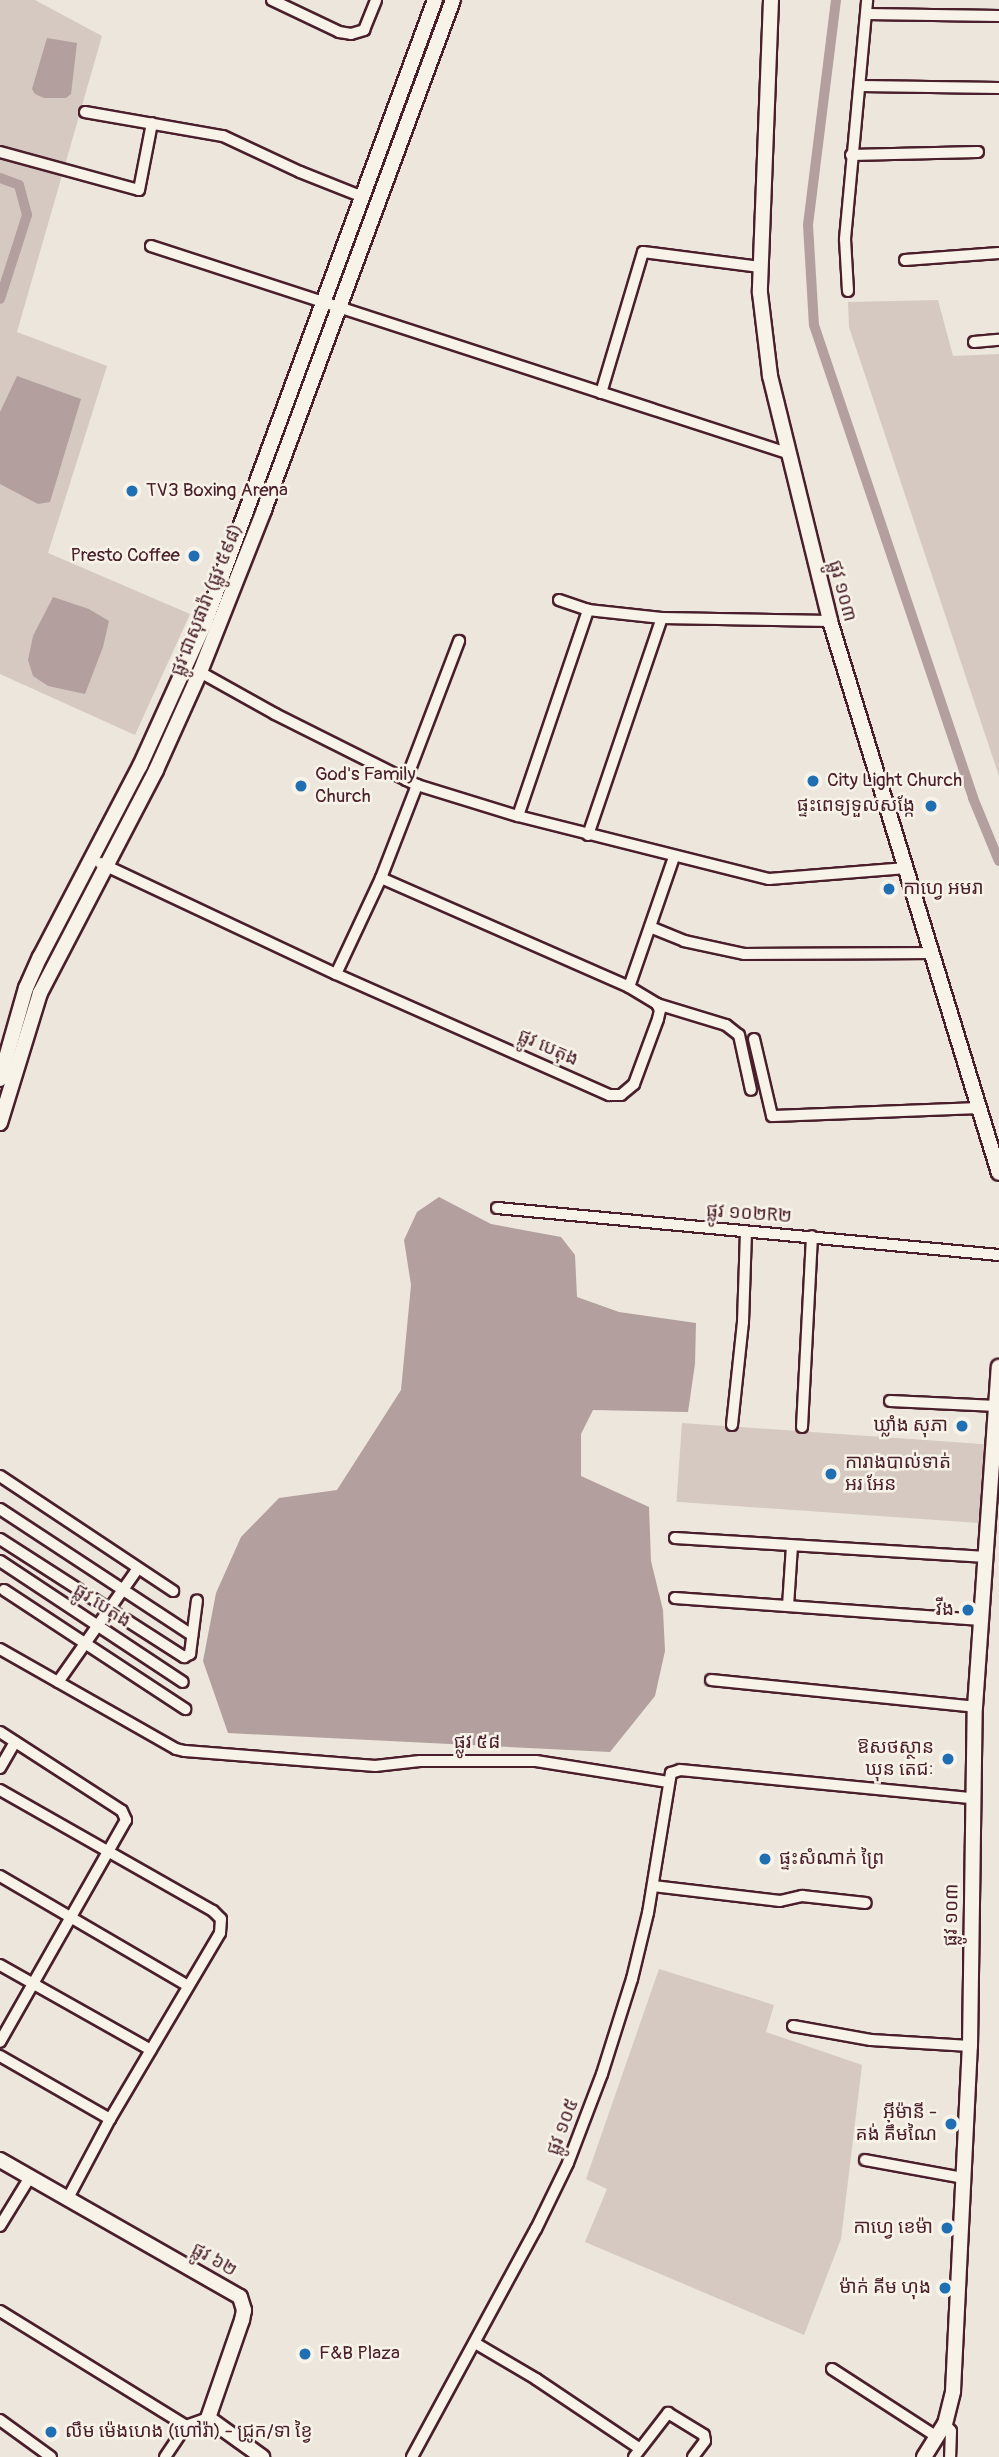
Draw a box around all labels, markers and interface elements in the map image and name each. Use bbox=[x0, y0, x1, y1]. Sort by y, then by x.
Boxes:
place label: TV3 Boxing Arena bbox=[146, 480, 288, 502]
marker: TV3 Boxing Arena bbox=[124, 483, 140, 499]
street label: ផ្លូវ ជាសុផារ៉ា (ផ្លូវ ៥៩៨) bbox=[166, 521, 248, 679]
place label: Presto Coffee bbox=[71, 545, 180, 567]
marker: Presto Coffee bbox=[186, 548, 202, 564]
street label: ផ្លូវ ១០៣ bbox=[823, 558, 861, 624]
place label: God's Family Church bbox=[315, 764, 416, 808]
place label: City Light Church bbox=[827, 770, 962, 792]
marker: City Light Church bbox=[805, 773, 821, 789]
marker: God's Family Church bbox=[293, 778, 309, 794]
place label: ផ្ទះពេទ្យទួលសង្កែ bbox=[797, 795, 915, 817]
marker: ផ្ទះពេទ្យទួលសង្កែ bbox=[921, 796, 941, 816]
place label: កាហ្វេ អមរា bbox=[903, 878, 984, 900]
marker: កាហ្វេ អមរា bbox=[881, 881, 897, 897]
street label: ផ្លូវ បេតុង bbox=[514, 1025, 582, 1071]
street label: ផ្លូវ ១០២R២ bbox=[705, 1200, 793, 1228]
place label: ឃ្លាំង សុភា bbox=[874, 1415, 948, 1437]
marker: ឃ្លាំង សុភា bbox=[954, 1418, 970, 1434]
place label: ការាងបាល់ទាត់ អរ អែន bbox=[845, 1452, 951, 1496]
marker: ការាងបាល់ទាត់ អរ អែន bbox=[823, 1466, 839, 1482]
street label: ផ្លូវ បេតុង bbox=[69, 1579, 135, 1633]
place label: វីង bbox=[936, 1599, 954, 1621]
marker: វីង bbox=[960, 1602, 976, 1618]
street label: ផ្លូវ ៥៨ bbox=[454, 1732, 500, 1754]
place label: ឱសថស្ថាន ឃុន តេជៈ bbox=[857, 1737, 934, 1781]
marker: ឱសថស្ថាន ឃុន តេជៈ bbox=[940, 1751, 956, 1767]
place label: ផ្ទះសំណាក់ ព្រៃ bbox=[779, 1848, 884, 1870]
marker: ផ្ទះសំណាក់ ព្រៃ bbox=[757, 1851, 773, 1867]
street label: ផ្លូវ ១០៣ bbox=[940, 1883, 964, 1947]
street label: ផ្លូវ ១០៥ bbox=[542, 2096, 584, 2158]
place label: អ៊ីម៉ានី - គង់ គឹមណៃ bbox=[856, 2102, 937, 2146]
marker: អ៊ីម៉ានី - គង់ គឹមណៃ bbox=[943, 2116, 959, 2132]
place label: កាហ្វេ ខេម៉ា bbox=[853, 2217, 933, 2239]
marker: កាហ្វេ ខេម៉ា bbox=[939, 2220, 955, 2236]
street label: ផ្លូវ ៦២ bbox=[187, 2238, 241, 2282]
place label: ម៉ាក់ គីម ហុង bbox=[839, 2277, 931, 2299]
marker: ម៉ាក់ គីម ហុង bbox=[937, 2280, 953, 2296]
place label: F&B Plaza bbox=[319, 2343, 400, 2365]
marker: F&B Plaza bbox=[297, 2346, 313, 2362]
place label: លឹម ម៉េងហេង (ហៅរ៉ា) - ជ្រូក/ទា ខ្វៃ bbox=[65, 2421, 313, 2443]
marker: លឹម ម៉េងហេង (ហៅរ៉ា) - ជ្រូក/ទា ខ្វៃ bbox=[43, 2424, 59, 2440]

